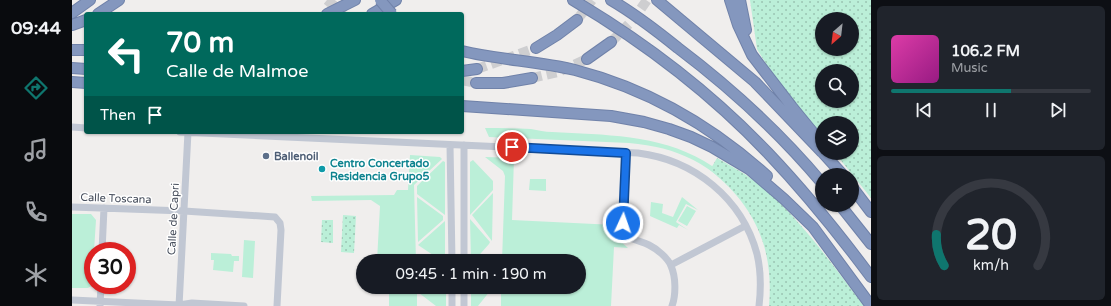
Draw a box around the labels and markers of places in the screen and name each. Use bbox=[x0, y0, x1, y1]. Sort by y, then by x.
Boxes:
pin bbox=[495, 130, 529, 164]
place label: Ballenoil bbox=[274, 150, 319, 163]
marker: Ballenoil bbox=[261, 151, 271, 161]
place label: Centro Concertado Residencia Grupo5 bbox=[330, 157, 429, 184]
marker: Centro Concertado Residencia Grupo5 bbox=[317, 164, 327, 174]

